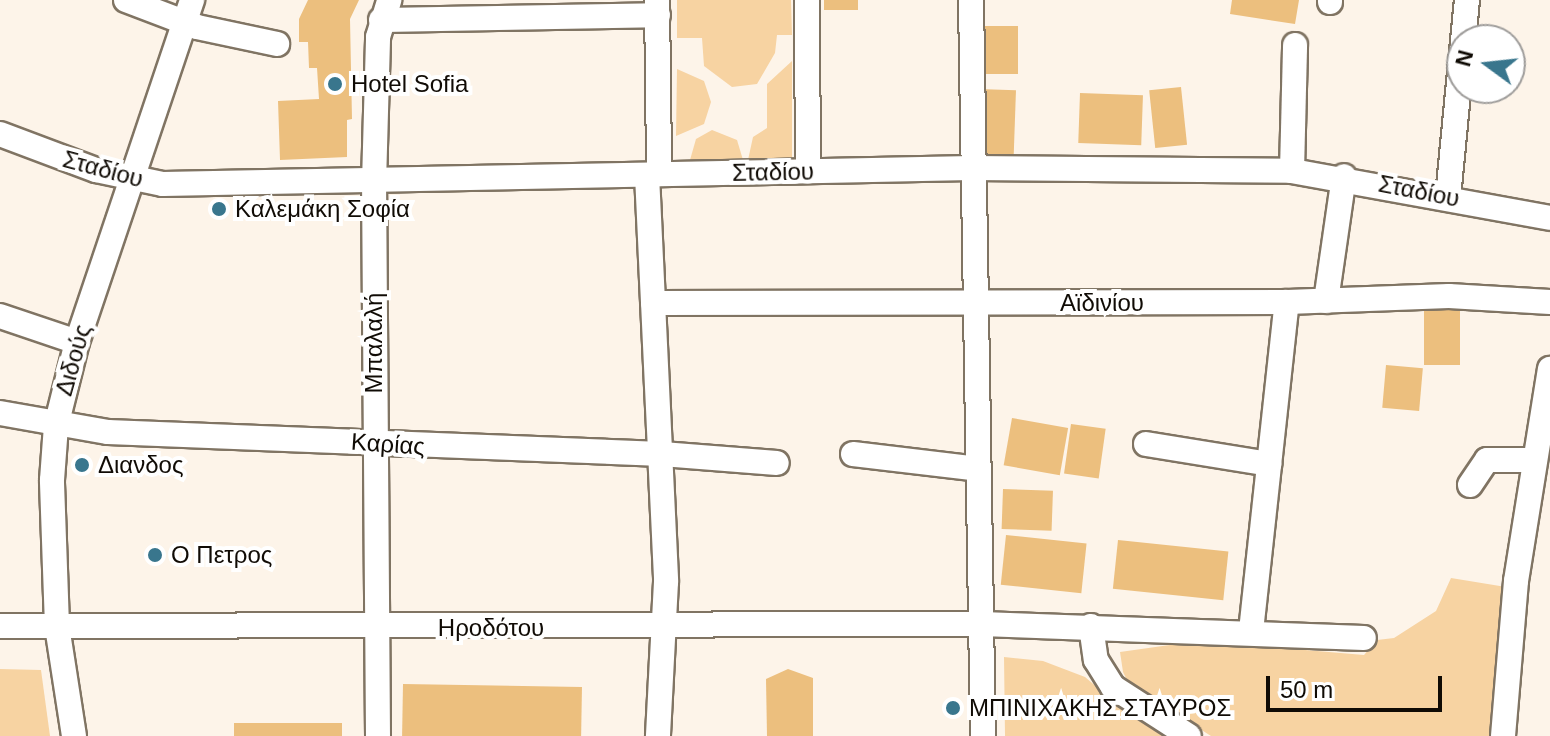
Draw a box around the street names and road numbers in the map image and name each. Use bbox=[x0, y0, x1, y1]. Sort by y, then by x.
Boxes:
street label: Σταδίου bbox=[60, 144, 146, 194]
street label: Σταδίου bbox=[732, 157, 814, 187]
street label: Σταδίου bbox=[1376, 169, 1462, 213]
street label: Αϊδινίου bbox=[1060, 289, 1144, 317]
street label: Μπαλαλή bbox=[360, 293, 388, 393]
street label: Διδούς bbox=[49, 321, 97, 399]
street label: Καρίας bbox=[350, 427, 426, 461]
street label: Ηροδότου bbox=[438, 614, 544, 642]

